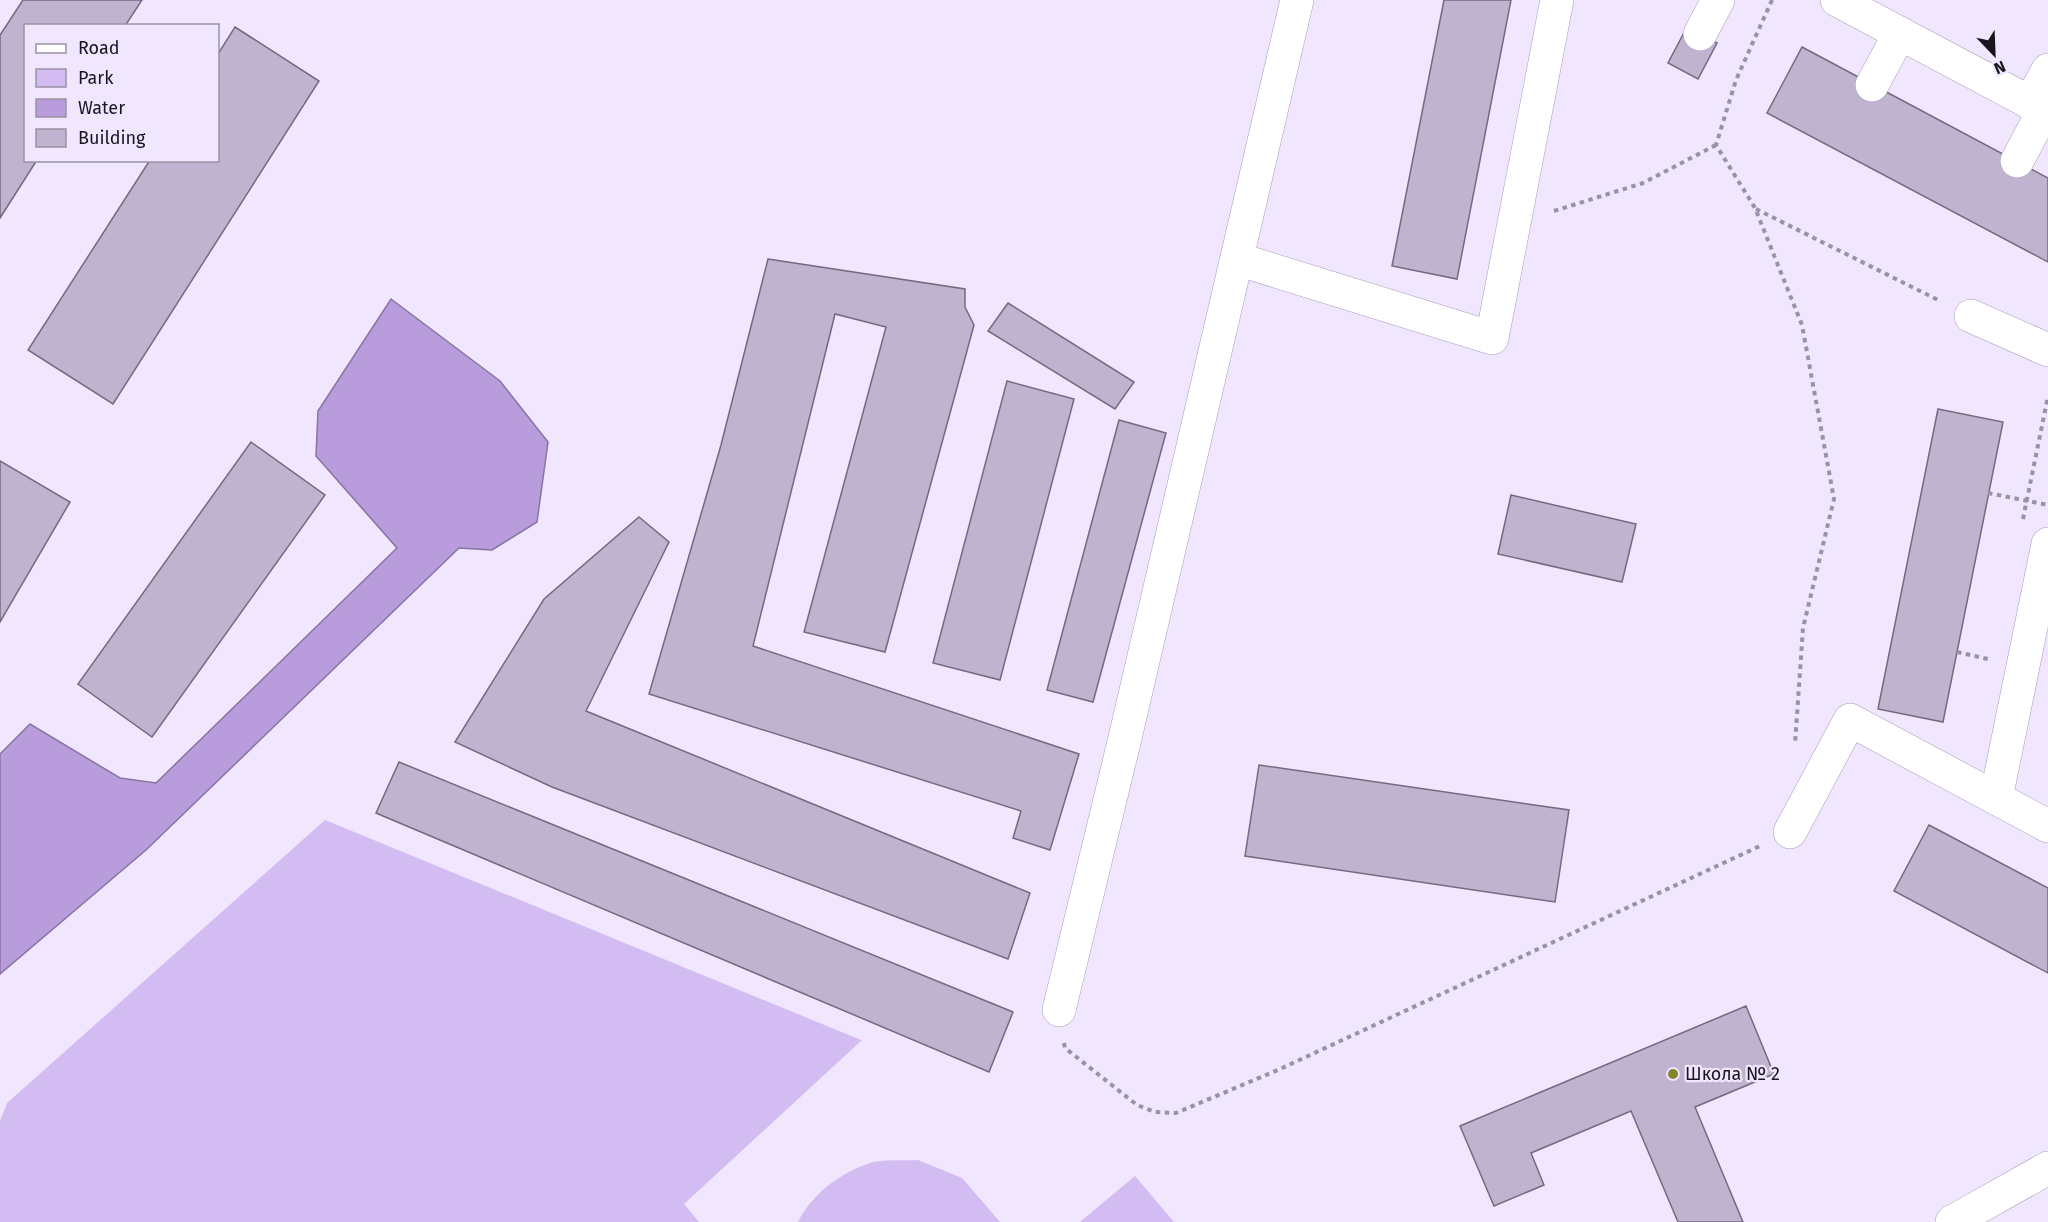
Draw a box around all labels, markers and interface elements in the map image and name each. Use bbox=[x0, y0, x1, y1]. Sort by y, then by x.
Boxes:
legend bbox=[24, 24, 219, 162]
north arrow bbox=[1964, 24, 2024, 84]
text: Road bbox=[78, 37, 120, 59]
text: N bbox=[1991, 57, 2008, 78]
text: Park bbox=[78, 67, 114, 89]
text: Water bbox=[78, 97, 125, 119]
text: Building bbox=[78, 127, 146, 149]
place label: Школа № 2 bbox=[1685, 1063, 1780, 1085]
marker: Школа № 2 bbox=[1666, 1067, 1680, 1081]

